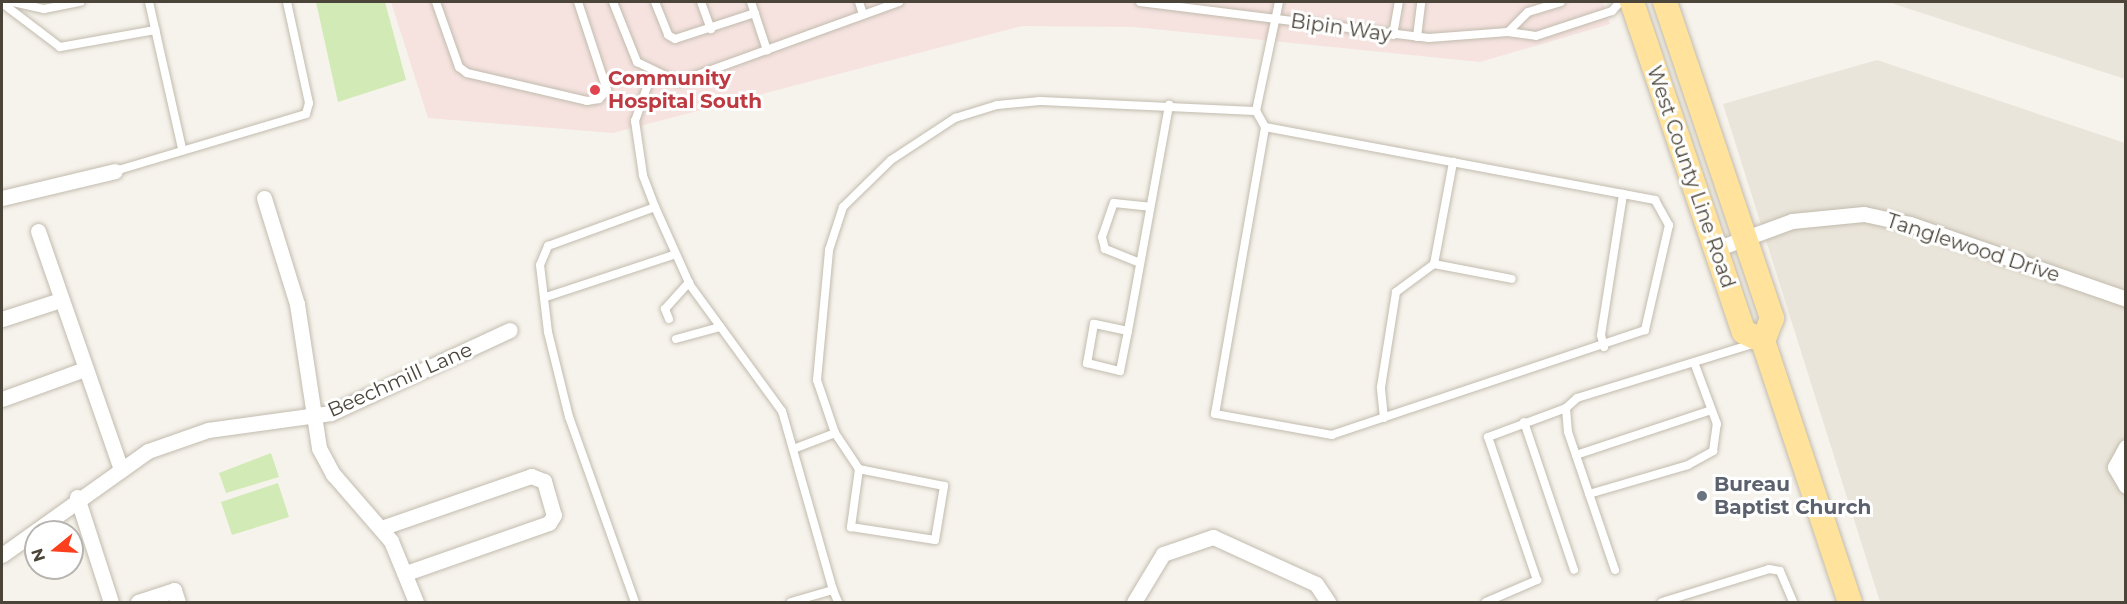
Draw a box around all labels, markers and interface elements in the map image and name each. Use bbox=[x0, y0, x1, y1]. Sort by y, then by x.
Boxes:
street label: Bipin Way bbox=[1289, 9, 1393, 47]
street label: West County Line Road bbox=[1642, 63, 1740, 291]
place label: Community Hospital South bbox=[608, 66, 762, 113]
marker: Community Hospital South bbox=[586, 81, 604, 99]
street label: Tanglewood Drive bbox=[1883, 209, 2063, 287]
street label: Beechmill Lane bbox=[324, 337, 476, 423]
place label: Bureau Baptist Church bbox=[1714, 472, 1871, 519]
marker: Bureau Baptist Church bbox=[1695, 489, 1709, 503]
north arrow bbox=[24, 520, 84, 580]
text: N bbox=[27, 546, 49, 564]

